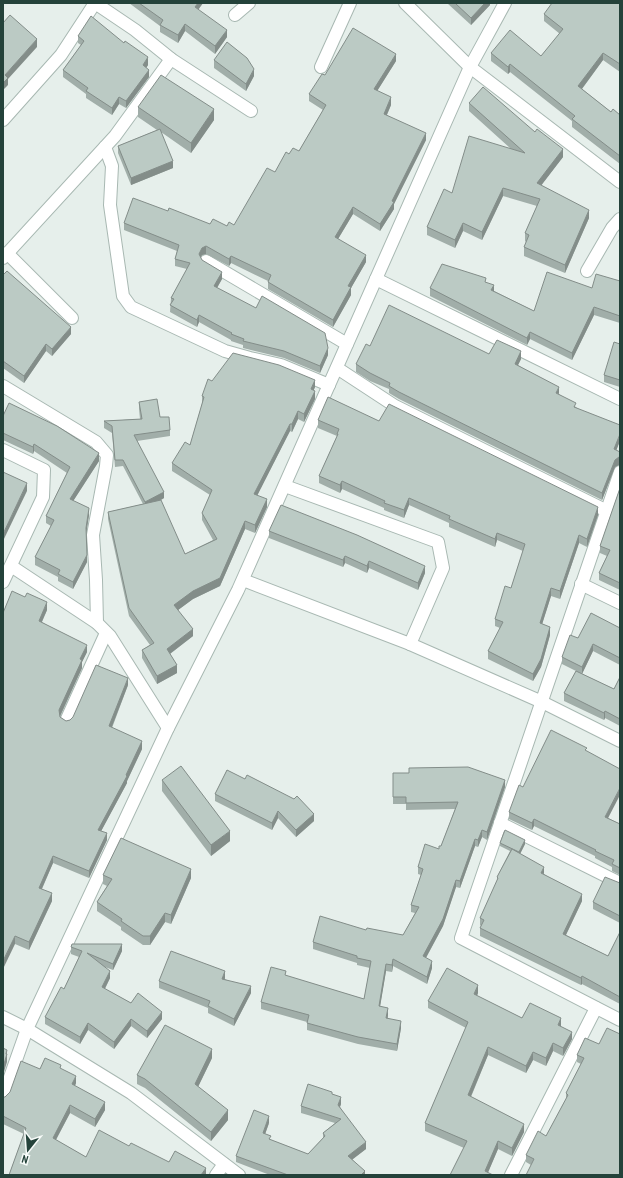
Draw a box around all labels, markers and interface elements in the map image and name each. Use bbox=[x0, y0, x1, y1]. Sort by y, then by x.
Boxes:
north arrow bbox=[8, 1130, 48, 1170]
text: N bbox=[20, 1152, 30, 1167]

